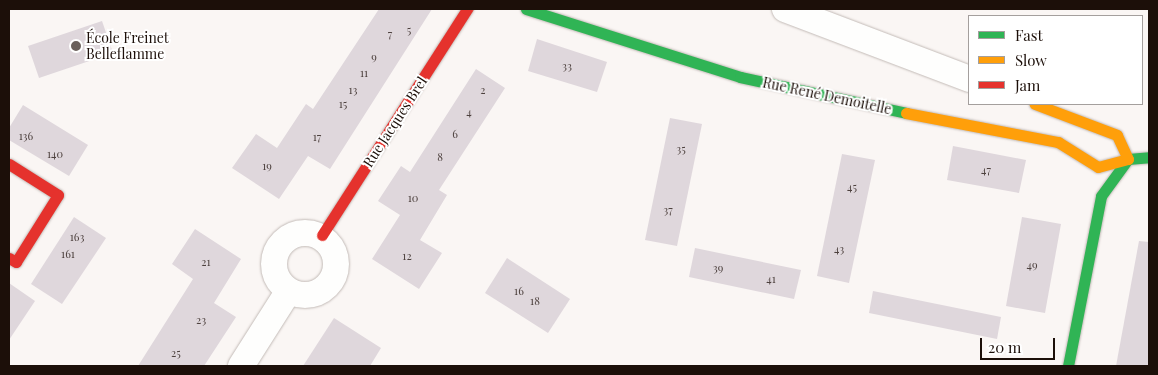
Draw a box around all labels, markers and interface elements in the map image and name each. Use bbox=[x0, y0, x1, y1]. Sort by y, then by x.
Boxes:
legend bbox=[968, 15, 1143, 105]
house number: 5 bbox=[407, 23, 411, 37]
text: Fast bbox=[1015, 25, 1043, 45]
house number: 7 bbox=[388, 27, 392, 41]
place label: École Freinet Belleflamme bbox=[86, 30, 169, 62]
marker: École Freinet Belleflamme bbox=[70, 40, 82, 52]
house number: 9 bbox=[371, 50, 377, 64]
text: Slow bbox=[1015, 50, 1047, 70]
house number: 33 bbox=[562, 59, 572, 73]
house number: 11 bbox=[360, 66, 368, 80]
street label: Rue Jacques Brel bbox=[360, 74, 430, 170]
street label: Rue René Demoitelle bbox=[761, 74, 893, 118]
text: Jam bbox=[1015, 75, 1040, 95]
house number: 13 bbox=[349, 83, 357, 97]
house number: 2 bbox=[480, 83, 486, 97]
house number: 15 bbox=[339, 97, 347, 111]
house number: 4 bbox=[466, 105, 472, 119]
house number: 6 bbox=[452, 127, 458, 141]
house number: 136 bbox=[19, 129, 33, 143]
house number: 17 bbox=[313, 130, 321, 144]
house number: 35 bbox=[676, 142, 686, 156]
house number: 140 bbox=[47, 147, 63, 161]
house number: 8 bbox=[437, 150, 443, 164]
house number: 19 bbox=[262, 159, 272, 173]
house number: 47 bbox=[981, 163, 991, 177]
house number: 45 bbox=[847, 180, 857, 194]
house number: 10 bbox=[408, 191, 418, 205]
house number: 37 bbox=[663, 203, 673, 217]
house number: 163 bbox=[70, 230, 84, 244]
house number: 43 bbox=[834, 242, 844, 256]
house number: 161 bbox=[61, 247, 75, 261]
house number: 12 bbox=[402, 249, 412, 263]
house number: 21 bbox=[201, 255, 211, 269]
house number: 49 bbox=[1026, 258, 1038, 272]
house number: 39 bbox=[713, 261, 723, 275]
house number: 41 bbox=[766, 272, 776, 286]
house number: 16 bbox=[514, 284, 524, 298]
house number: 18 bbox=[530, 294, 540, 308]
house number: 23 bbox=[196, 313, 206, 327]
scale bar bbox=[983, 328, 1058, 360]
text: 20 m bbox=[988, 337, 1021, 357]
house number: 25 bbox=[171, 346, 181, 360]

